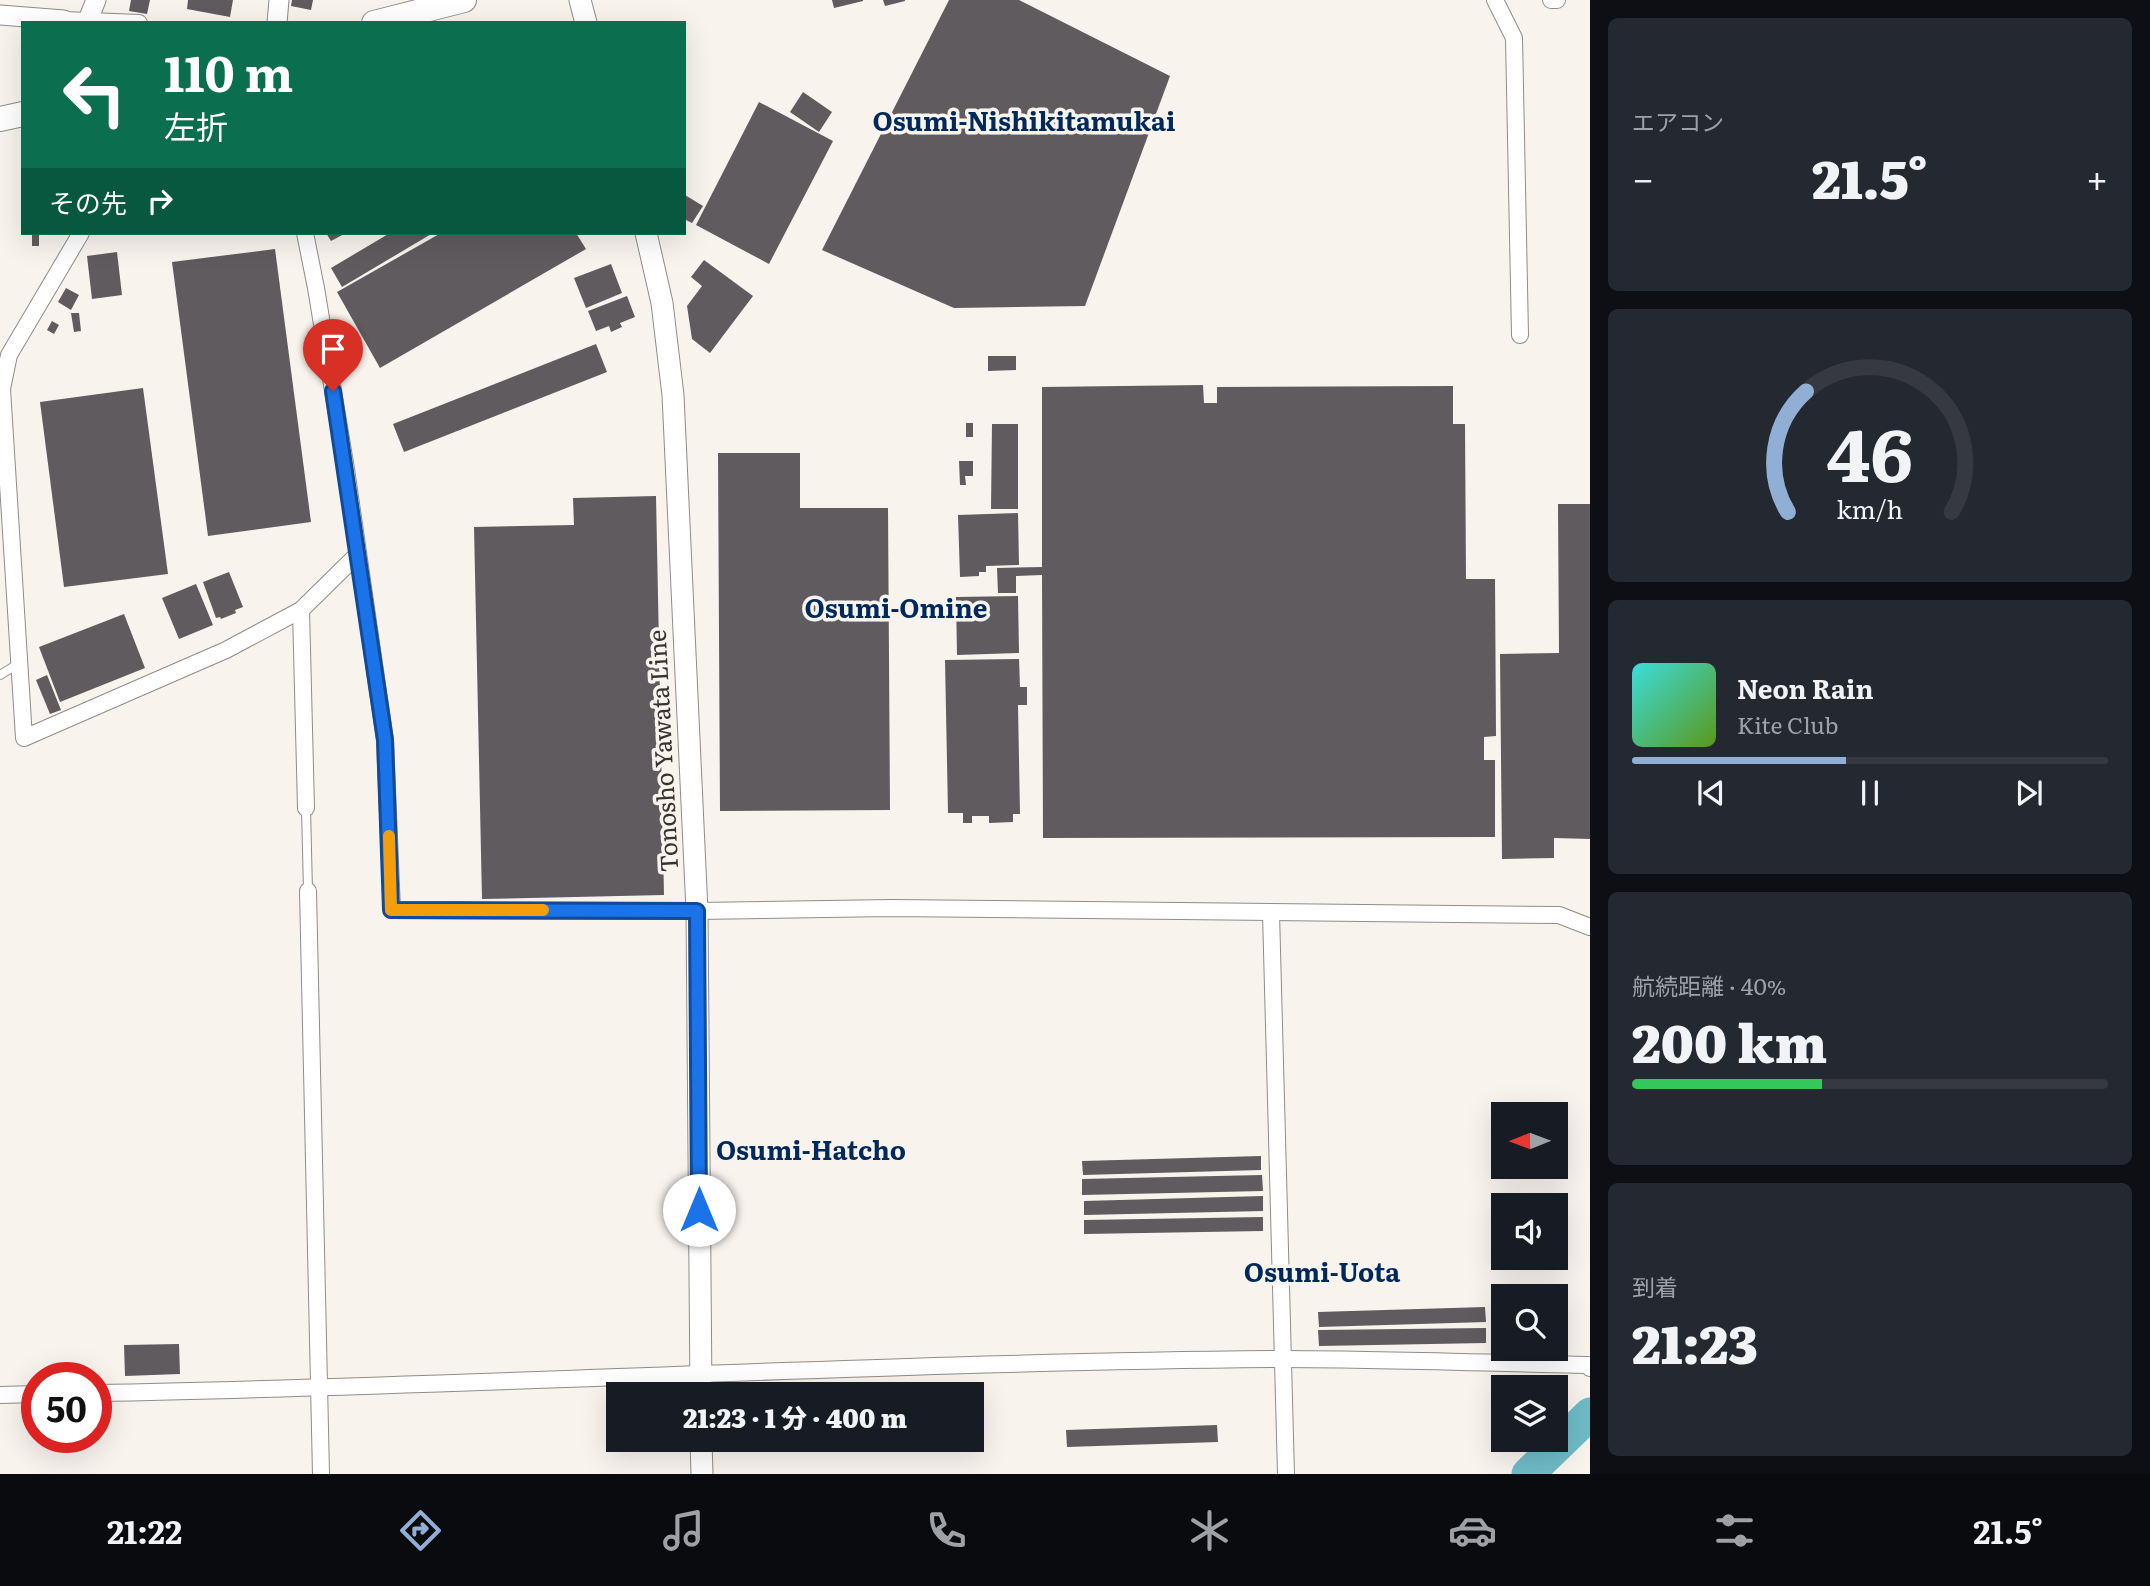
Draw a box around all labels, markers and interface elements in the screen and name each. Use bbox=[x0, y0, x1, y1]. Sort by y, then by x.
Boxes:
text: 110 m bbox=[164, 34, 293, 107]
icon: left bbox=[49, 49, 140, 140]
district label: Osumi-Nishikitamukai bbox=[872, 100, 1176, 139]
text: 左折 bbox=[164, 101, 228, 149]
text: エアコン bbox=[1632, 104, 1724, 138]
text: 21.5° bbox=[1812, 138, 1928, 215]
text: − bbox=[1632, 148, 1654, 205]
text: + bbox=[2086, 148, 2108, 205]
text: その先 bbox=[49, 182, 127, 221]
icon: right bbox=[141, 182, 179, 220]
pin bbox=[303, 319, 363, 391]
icon: arrive bbox=[314, 330, 352, 368]
text: 46 bbox=[1827, 396, 1913, 504]
text: km/h bbox=[1837, 490, 1903, 527]
district label: Osumi-Omine bbox=[805, 587, 987, 626]
street label: Tonosho Yawata Line bbox=[638, 629, 685, 873]
text: Neon Rain bbox=[1737, 668, 1874, 707]
text: Kite Club bbox=[1737, 707, 1838, 741]
icon: previous bbox=[1692, 774, 1730, 812]
icon: pause bbox=[1851, 774, 1889, 812]
icon: next bbox=[2010, 774, 2048, 812]
text: 航続距離 · 40% bbox=[1632, 968, 1786, 1002]
text: 200 km bbox=[1632, 1002, 1827, 1079]
north arrow bbox=[1491, 1102, 1568, 1180]
map controls bbox=[1491, 1102, 1568, 1452]
district label: Osumi-Hatcho bbox=[716, 1129, 906, 1168]
position arrow bbox=[662, 1173, 736, 1247]
button: sound bbox=[1491, 1193, 1568, 1270]
district label: Osumi-Uota bbox=[1244, 1251, 1400, 1290]
text: 到着 bbox=[1632, 1269, 1678, 1303]
button: search bbox=[1491, 1284, 1568, 1361]
text: 21:23 bbox=[1632, 1303, 1758, 1380]
speed limit sign: 50 bbox=[21, 1362, 112, 1453]
button: layers bbox=[1491, 1375, 1568, 1452]
text: 21:23 · 1 分 · 400 m bbox=[683, 1397, 907, 1436]
text: 21:22 bbox=[107, 1506, 182, 1554]
icon: directions bbox=[396, 1506, 445, 1555]
icon: music bbox=[659, 1506, 708, 1555]
icon: phone bbox=[922, 1506, 971, 1555]
icon: climate bbox=[1185, 1506, 1234, 1555]
icon: car bbox=[1448, 1506, 1497, 1555]
icon: filters bbox=[1710, 1506, 1759, 1555]
text: 21.5° bbox=[1973, 1506, 2043, 1554]

